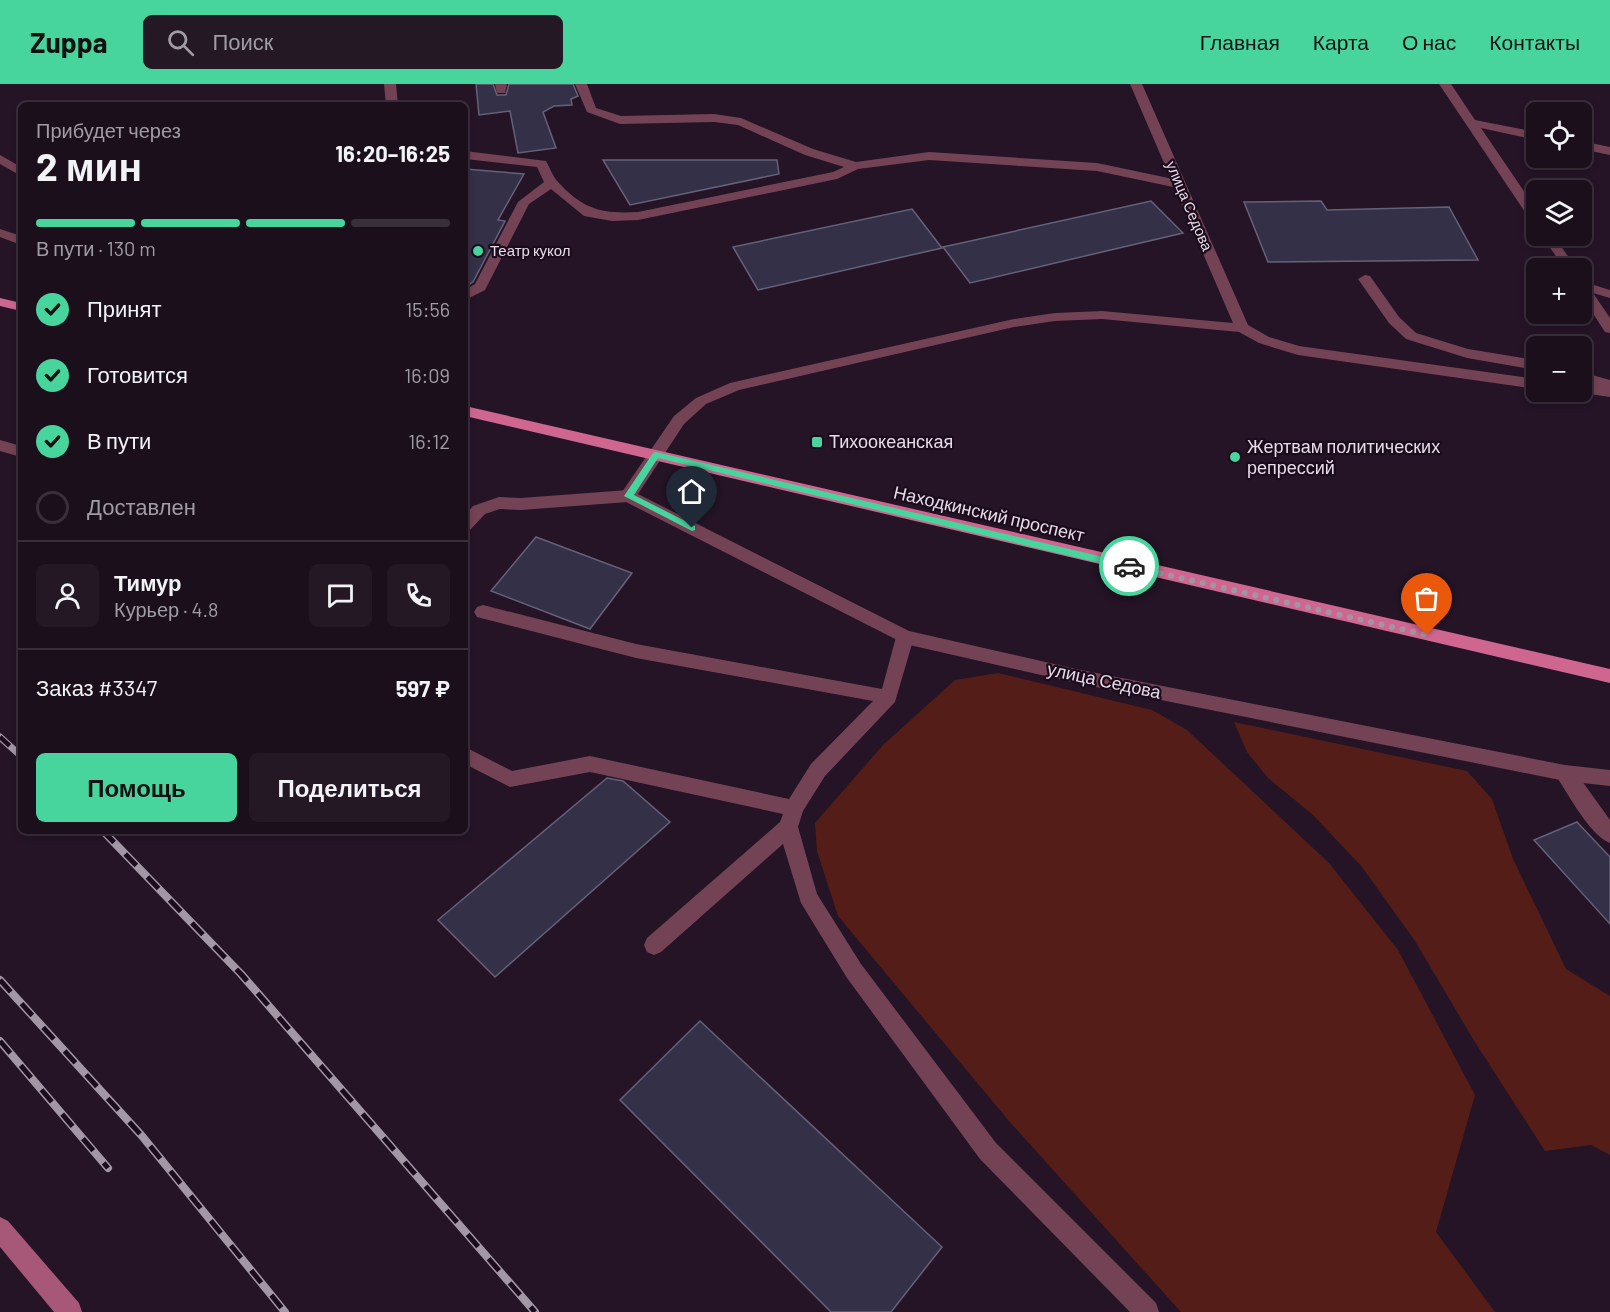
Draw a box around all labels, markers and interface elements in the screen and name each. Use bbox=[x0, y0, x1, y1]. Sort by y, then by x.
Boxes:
search box bbox=[143, 15, 563, 69]
text: Zuppa bbox=[30, 25, 107, 59]
icon: search bbox=[164, 26, 197, 59]
text: Поиск bbox=[212, 28, 273, 54]
text: Главная bbox=[1200, 29, 1280, 54]
text: Карта bbox=[1313, 29, 1369, 54]
text: О нас bbox=[1402, 29, 1456, 54]
text: Контакты bbox=[1489, 29, 1580, 54]
map controls bbox=[1526, 102, 1592, 402]
button: locate bbox=[1526, 102, 1592, 168]
text: Прибудет через bbox=[36, 118, 181, 142]
text: 16:20–16:25 bbox=[335, 140, 450, 166]
text: 2 мин bbox=[36, 142, 142, 189]
street label: улица Седова bbox=[1163, 158, 1217, 254]
button: layers bbox=[1526, 180, 1592, 246]
text: В пути · 130 m bbox=[36, 236, 156, 260]
place label: Театр кукол bbox=[490, 241, 571, 259]
marker: Театр кукол bbox=[471, 244, 485, 258]
button: + bbox=[1526, 258, 1592, 324]
icon: check bbox=[36, 293, 69, 326]
text: Принят bbox=[87, 295, 161, 321]
text: 15:56 bbox=[405, 297, 450, 321]
button: − bbox=[1526, 336, 1592, 402]
icon: check bbox=[36, 359, 69, 392]
text: Готовится bbox=[87, 361, 188, 387]
text: 16:09 bbox=[404, 363, 450, 387]
icon: check bbox=[36, 425, 69, 458]
text: В пути bbox=[87, 427, 151, 453]
text: 16:12 bbox=[408, 429, 450, 453]
place label: Тихоокеанская bbox=[829, 430, 953, 452]
marker: Тихоокеанская bbox=[810, 435, 824, 449]
place label: Жертвам политических репрессий bbox=[1247, 435, 1440, 478]
marker: Жертвам политических репрессий bbox=[1228, 450, 1242, 464]
pin bbox=[666, 466, 717, 528]
icon: home bbox=[675, 475, 708, 508]
street label: Находкинский проспект bbox=[892, 480, 1087, 546]
text: Доставлен bbox=[87, 493, 196, 519]
courier bbox=[1099, 536, 1159, 596]
icon: car bbox=[1113, 550, 1146, 583]
button: person bbox=[36, 564, 99, 627]
button: chat bbox=[309, 564, 372, 627]
button: phone bbox=[387, 564, 450, 627]
text: Тимур bbox=[114, 569, 182, 595]
pin bbox=[1401, 573, 1452, 635]
icon: bag bbox=[1410, 582, 1443, 615]
text: Курьер · 4.8 bbox=[114, 597, 218, 621]
street label: улица Седова bbox=[1045, 657, 1164, 703]
text: Заказ #3347 bbox=[36, 674, 157, 700]
text: 597 ₽ bbox=[396, 675, 450, 701]
button: Помощь bbox=[36, 753, 237, 822]
button: Поделиться bbox=[249, 753, 450, 822]

